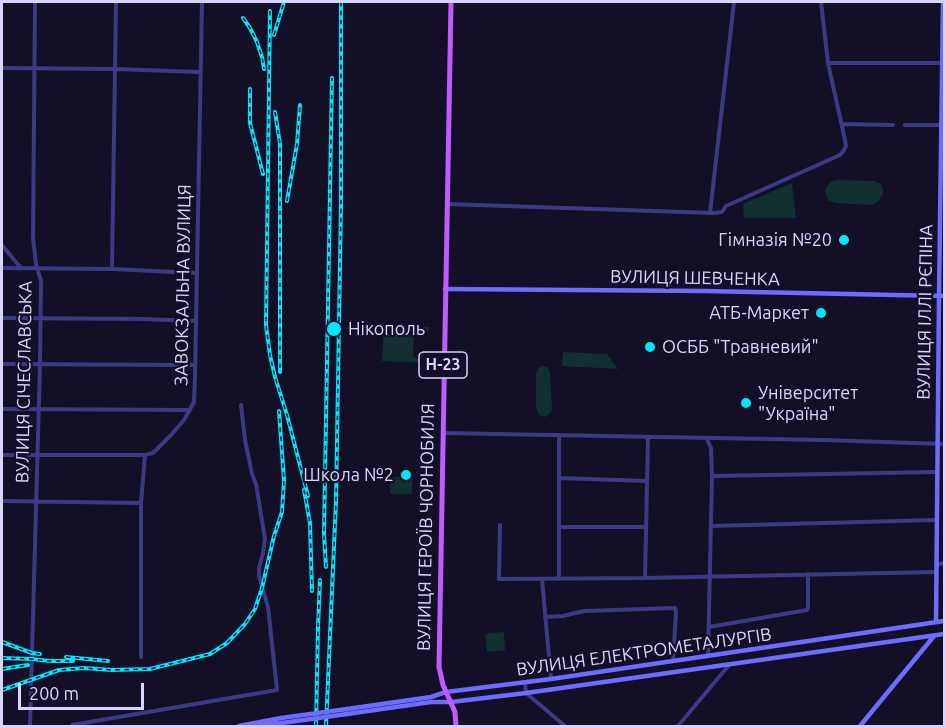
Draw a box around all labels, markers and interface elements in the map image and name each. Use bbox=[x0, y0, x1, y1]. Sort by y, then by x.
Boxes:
street label: ЗАВОКЗАЛЬНА ВУЛИЦЯ bbox=[170, 184, 196, 386]
street label: ВУЛИЦЯ ІЛЛІ РЄПІНА bbox=[913, 224, 937, 400]
place label: Гімназія №20 bbox=[718, 229, 832, 251]
marker: Гімназія №20 bbox=[837, 233, 851, 247]
street label: ВУЛИЦЯ ШЕВЧЕНКА bbox=[610, 266, 780, 290]
street label: ВУЛИЦЯ СІЧЕСЛАВСЬКА bbox=[11, 281, 37, 483]
place label: АТБ-Маркет bbox=[709, 302, 809, 324]
marker: АТБ-Маркет bbox=[814, 306, 828, 320]
place label: Нікополь bbox=[348, 318, 425, 340]
marker: Нікополь bbox=[325, 320, 343, 338]
place label: ОСББ "Травневий" bbox=[662, 336, 819, 358]
marker: ОСББ "Травневий" bbox=[643, 340, 657, 354]
road number: Н-23 bbox=[419, 352, 467, 378]
place label: Університет "Україна" bbox=[758, 382, 858, 424]
marker: Університет "Україна" bbox=[739, 396, 753, 410]
street label: ВУЛИЦЯ ГЕРОЇВ ЧОРНОБИЛЯ bbox=[413, 403, 439, 651]
place label: Школа №2 bbox=[303, 464, 394, 486]
marker: Школа №2 bbox=[399, 468, 413, 482]
street label: ВУЛИЦЯ ЕЛЕКТРОМЕТАЛУРГІВ bbox=[515, 623, 773, 681]
scale bar bbox=[21, 671, 147, 709]
text: 200 m bbox=[29, 683, 79, 703]

